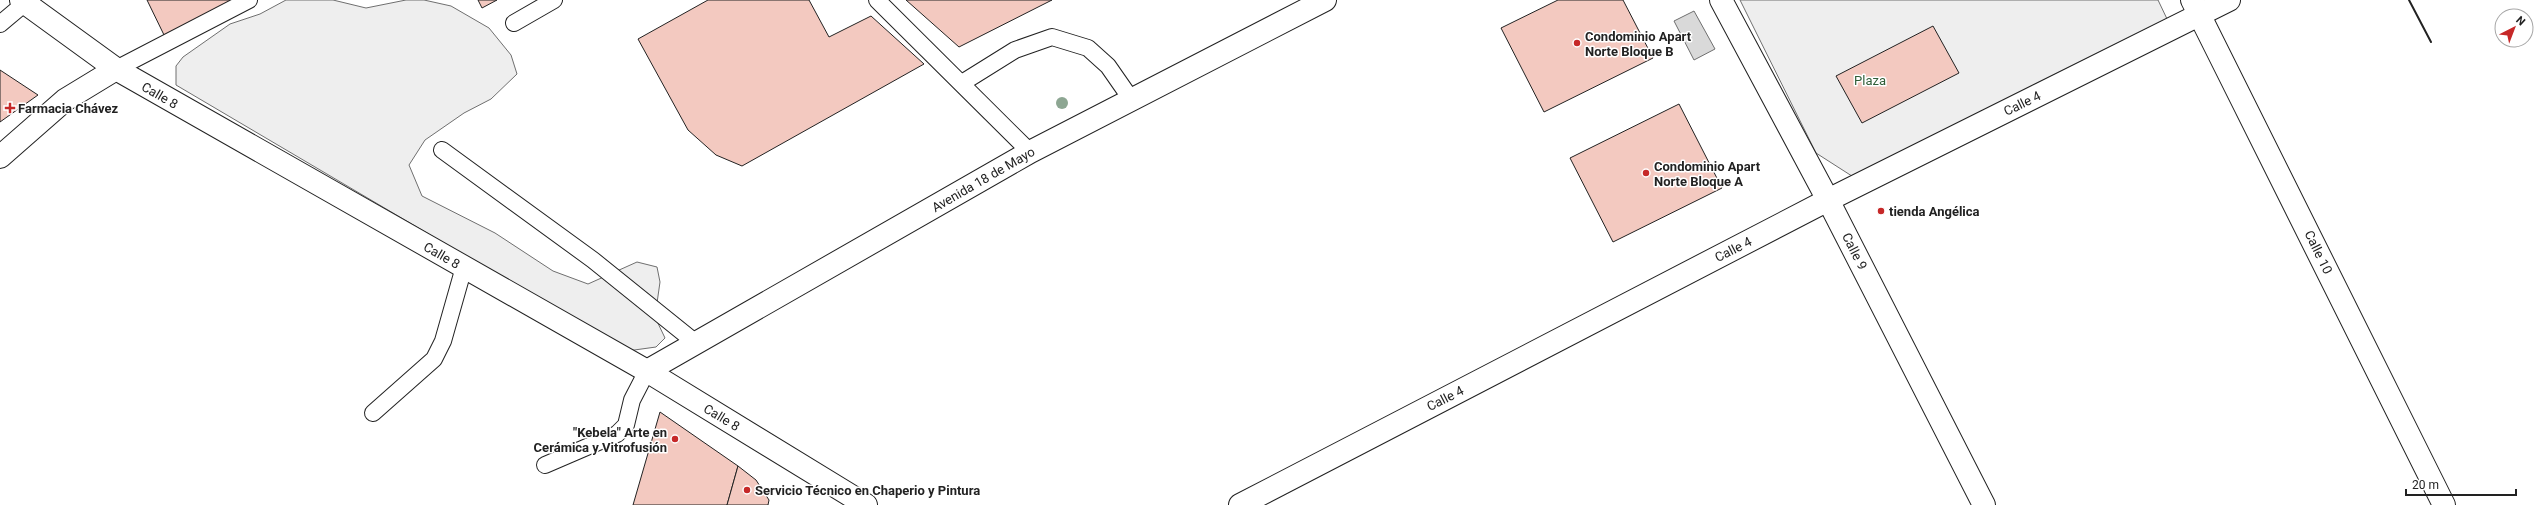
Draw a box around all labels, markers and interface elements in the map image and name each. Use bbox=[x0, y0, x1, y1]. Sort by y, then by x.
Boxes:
north arrow bbox=[2494, 8, 2534, 48]
text: N bbox=[2513, 14, 2528, 29]
place label: Condominio Apart Norte Bloque B bbox=[1585, 29, 1692, 59]
marker: Condominio Apart Norte Bloque B bbox=[1572, 38, 1582, 48]
park label: Plaza bbox=[1854, 73, 1886, 88]
street label: Calle 8 bbox=[139, 79, 181, 112]
street label: Calle 4 bbox=[2001, 88, 2044, 119]
place label: Farmacia Chávez bbox=[18, 101, 118, 116]
marker: Farmacia Chávez bbox=[5, 103, 15, 113]
street label: Avenida 18 de Mayo bbox=[929, 144, 1037, 215]
place label: Condominio Apart Norte Bloque A bbox=[1654, 159, 1761, 189]
marker: Condominio Apart Norte Bloque A bbox=[1641, 168, 1651, 178]
place label: tienda Angélica bbox=[1889, 204, 1980, 219]
marker: tienda Angélica bbox=[1876, 206, 1886, 216]
street label: Calle 10 bbox=[2302, 228, 2336, 276]
street label: Calle 9 bbox=[1839, 230, 1870, 272]
street label: Calle 4 bbox=[1712, 234, 1755, 265]
street label: Calle 8 bbox=[421, 239, 463, 272]
street label: Calle 4 bbox=[1424, 383, 1467, 414]
street label: Calle 8 bbox=[701, 401, 742, 434]
place label: "Kebela" Arte en Cerámica y Vitrofusión bbox=[534, 425, 667, 455]
marker: "Kebela" Arte en Cerámica y Vitrofusión bbox=[670, 434, 680, 444]
scale bar bbox=[2406, 471, 2516, 497]
text: 20 m bbox=[2412, 478, 2439, 492]
place label: Servicio Técnico en Chaperio y Pintura bbox=[755, 483, 980, 498]
marker: Servicio Técnico en Chaperio y Pintura bbox=[742, 485, 752, 495]

